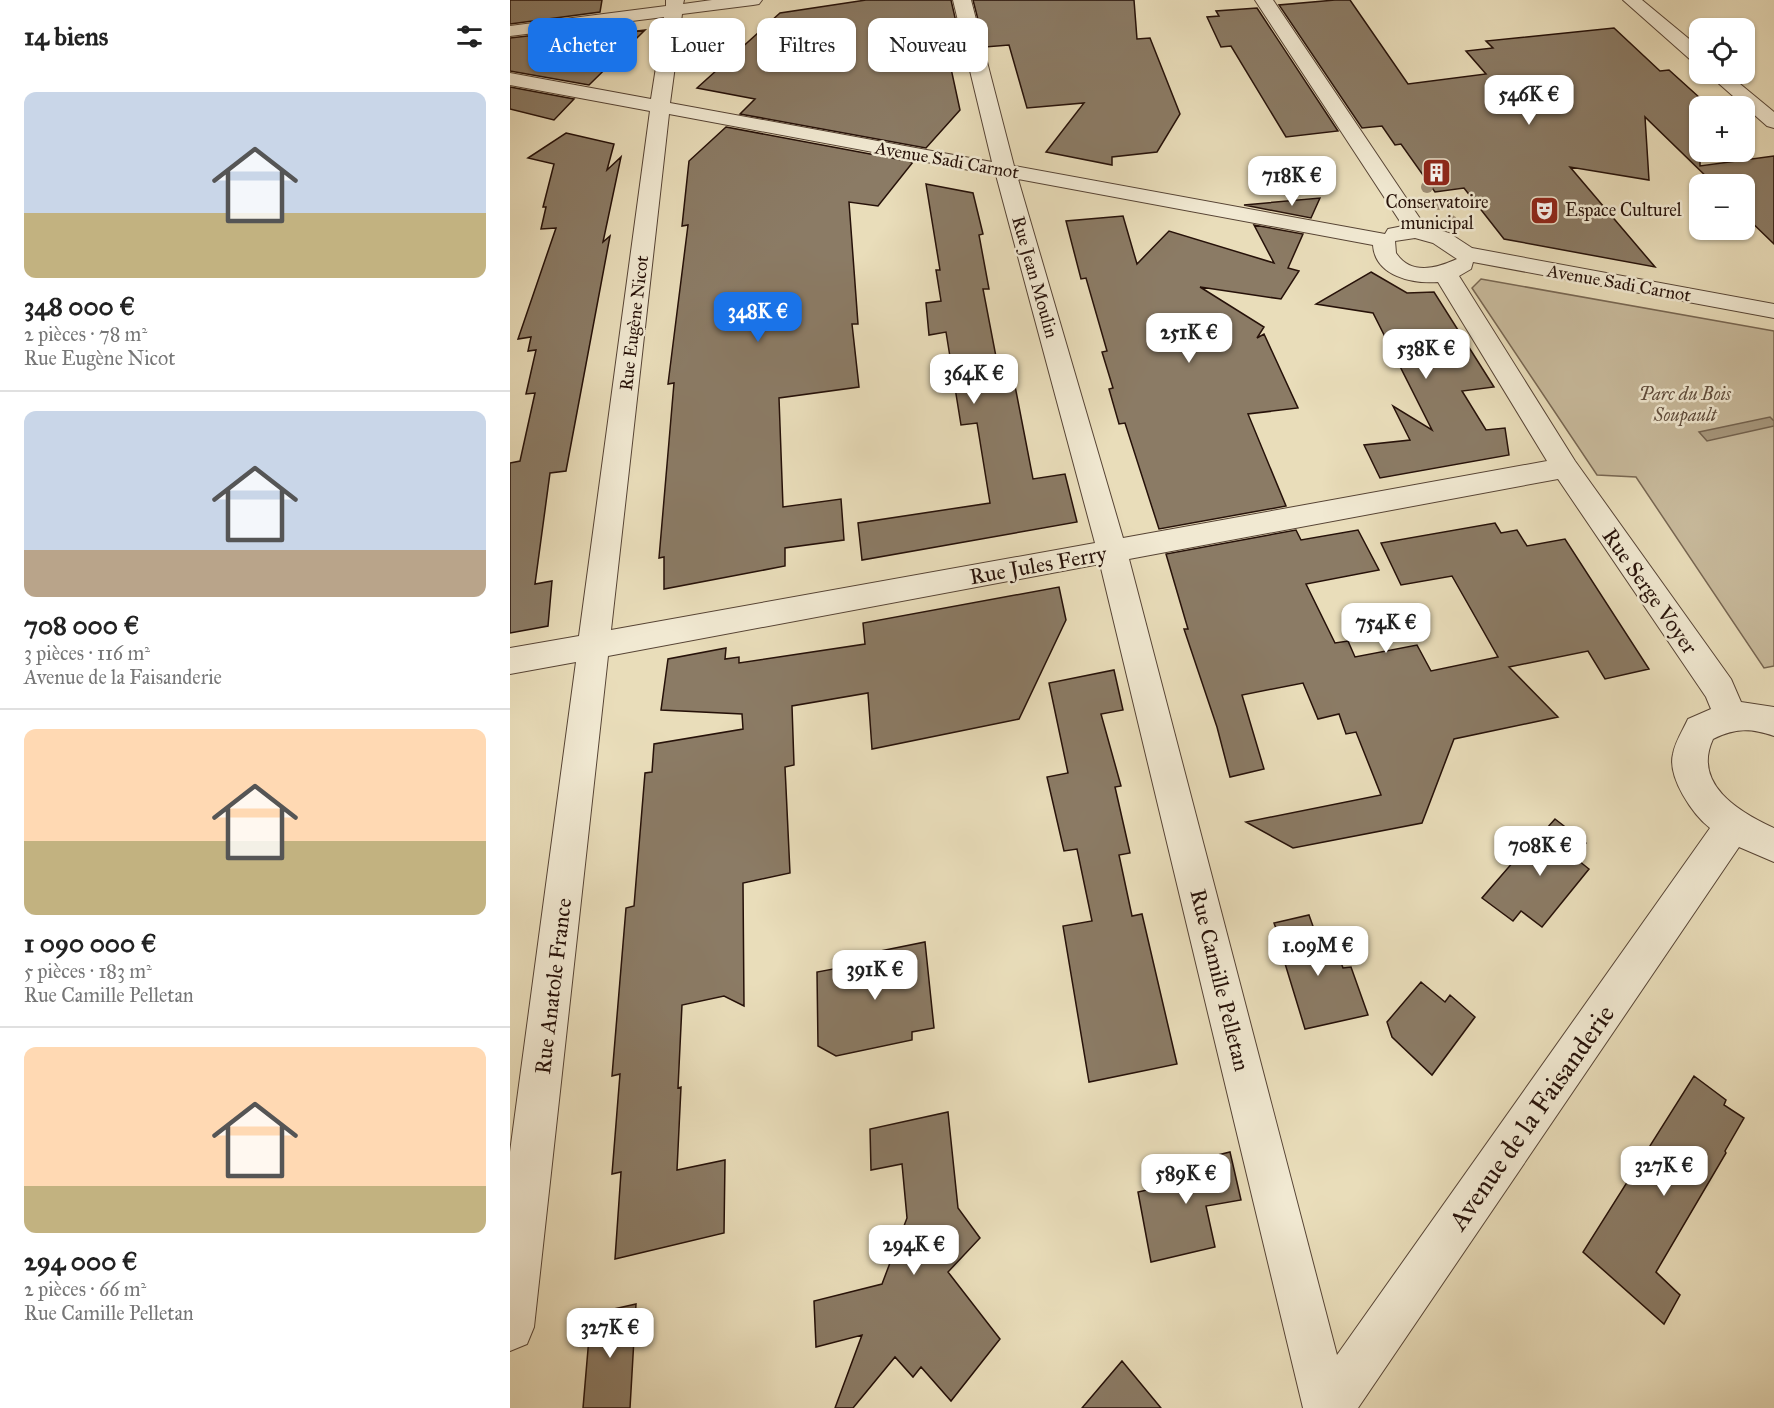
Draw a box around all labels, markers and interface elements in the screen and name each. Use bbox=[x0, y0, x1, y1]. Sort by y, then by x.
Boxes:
chip: Acheter bbox=[528, 18, 637, 72]
chip: Louer bbox=[649, 18, 745, 72]
chip: Filtres bbox=[757, 18, 856, 72]
chip: Nouveau bbox=[868, 18, 988, 72]
map controls bbox=[1689, 18, 1755, 240]
button: locate bbox=[1689, 18, 1755, 84]
text: 14 biens bbox=[24, 20, 108, 52]
icon: filters bbox=[453, 20, 486, 53]
pin: 546K € bbox=[1480, 75, 1578, 126]
text: 546K € bbox=[1499, 82, 1559, 106]
button: + bbox=[1689, 96, 1755, 162]
icon: home bbox=[201, 131, 309, 239]
street label: Avenue Sadi Carnot bbox=[872, 136, 1021, 184]
pin: 718K € bbox=[1243, 156, 1341, 207]
building icon: Conservatoire municipal bbox=[1421, 157, 1453, 189]
text: 718K € bbox=[1262, 163, 1322, 187]
button: − bbox=[1689, 174, 1755, 240]
place label: Conservatoire municipal bbox=[1385, 191, 1489, 234]
theatre icon: Espace Culturel bbox=[1528, 194, 1560, 226]
place label: Espace Culturel bbox=[1565, 199, 1682, 221]
street label: Rue Jean Moulin bbox=[1006, 213, 1063, 341]
street label: Rue Eugène Nicot bbox=[615, 253, 654, 392]
street label: Avenue Sadi Carnot bbox=[1544, 259, 1693, 307]
text: 348 000 € bbox=[24, 290, 135, 322]
pin: 348K € bbox=[709, 292, 807, 343]
text: 348K € bbox=[728, 299, 788, 323]
pin: 251K € bbox=[1140, 313, 1238, 364]
text: 251K € bbox=[1160, 320, 1218, 344]
text: 2 pièces · 78 m² bbox=[24, 322, 147, 346]
pin: 538K € bbox=[1377, 329, 1475, 380]
text: 538K € bbox=[1397, 336, 1455, 360]
text: Rue Eugène Nicot bbox=[24, 346, 175, 370]
pin: 364K € bbox=[925, 354, 1023, 405]
text: 364K € bbox=[944, 361, 1004, 385]
park label: Parc du Bois Soupault bbox=[1639, 383, 1732, 427]
icon: home bbox=[201, 450, 309, 558]
street label: Rue Serge Voyer bbox=[1597, 523, 1704, 660]
street label: Rue Jules Ferry bbox=[967, 540, 1109, 590]
pin: 754K € bbox=[1337, 603, 1435, 654]
text: 708 000 € bbox=[24, 609, 139, 641]
text: 754K € bbox=[1355, 610, 1417, 634]
text: 3 pièces · 116 m² bbox=[24, 641, 150, 665]
text: Avenue de la Faisanderie bbox=[24, 665, 222, 689]
icon: home bbox=[201, 768, 309, 876]
pin: 708K € bbox=[1491, 826, 1589, 877]
text: 708K € bbox=[1508, 833, 1572, 857]
street label: Rue Camille Pelletan bbox=[1184, 886, 1256, 1074]
street label: Rue Anatole France bbox=[529, 896, 577, 1076]
pin: 1.09M € bbox=[1263, 926, 1373, 977]
text: 1 090 000 € bbox=[24, 927, 156, 959]
text: 1.09M € bbox=[1282, 933, 1354, 957]
pin: 391K € bbox=[826, 950, 924, 1001]
text: 391K € bbox=[846, 957, 904, 981]
text: 5 pièces · 183 m² bbox=[24, 959, 152, 983]
text: Rue Camille Pelletan bbox=[24, 983, 194, 1007]
street label: Avenue de la Faisanderie bbox=[1440, 998, 1621, 1237]
icon: home bbox=[201, 1086, 309, 1194]
pin: 327K € bbox=[1615, 1146, 1713, 1197]
text: 327K € bbox=[1635, 1153, 1693, 1177]
pin: 589K € bbox=[1137, 1154, 1235, 1205]
text: 589K € bbox=[1155, 1161, 1217, 1185]
pin: 294K € bbox=[865, 1225, 963, 1276]
text: 294K € bbox=[883, 1232, 945, 1256]
text: 294 000 € bbox=[24, 1245, 138, 1277]
text: 2 pièces · 66 m² bbox=[24, 1277, 146, 1301]
text: Rue Camille Pelletan bbox=[24, 1301, 194, 1325]
pin: 327K € bbox=[561, 1308, 659, 1359]
text: 327K € bbox=[581, 1315, 639, 1339]

